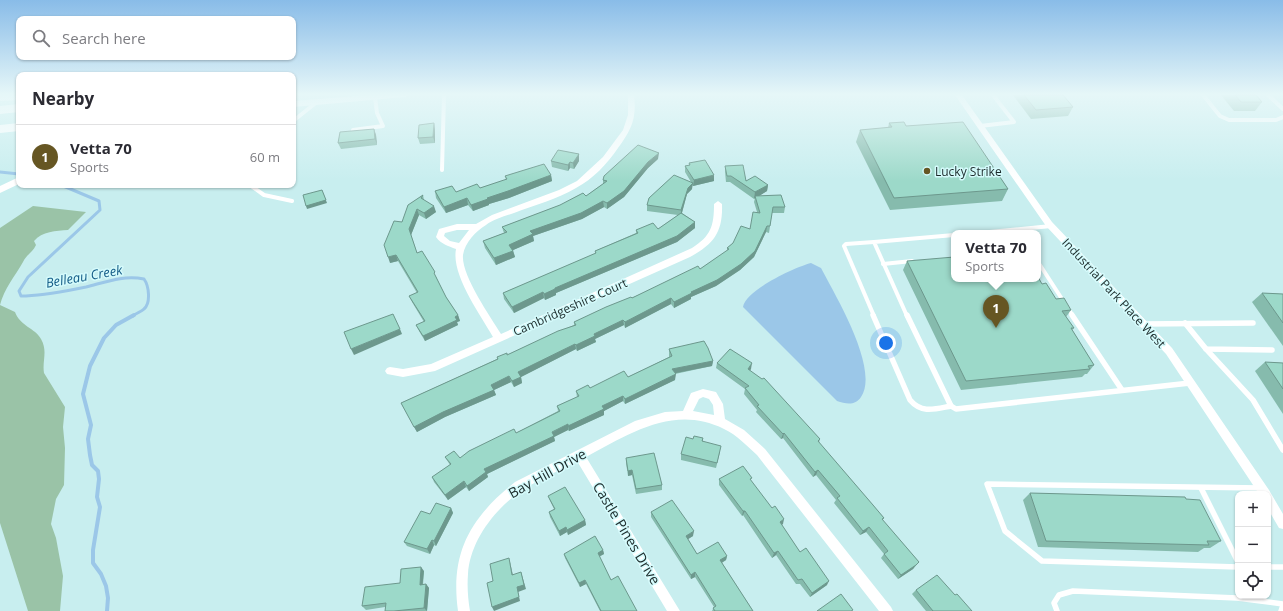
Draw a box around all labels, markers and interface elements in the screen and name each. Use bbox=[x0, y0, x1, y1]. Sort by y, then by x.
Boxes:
search box bbox=[16, 16, 296, 60]
icon: search bbox=[30, 27, 52, 49]
text: Search here bbox=[62, 28, 146, 48]
text: Nearby bbox=[32, 87, 94, 110]
text: Vetta 70 bbox=[70, 138, 132, 158]
text: 1 bbox=[41, 148, 49, 166]
text: 60 m bbox=[250, 148, 280, 166]
text: Sports bbox=[70, 158, 109, 176]
place label: Lucky Strike bbox=[935, 163, 1002, 180]
marker: Lucky Strike bbox=[922, 166, 932, 176]
popup bbox=[951, 230, 1041, 282]
street label: Industrial Park Place West bbox=[1058, 234, 1170, 352]
text: Vetta 70 bbox=[965, 237, 1027, 257]
text: Sports bbox=[965, 257, 1004, 275]
water label: Belleau Creek bbox=[44, 260, 124, 292]
street label: Cambridgeshire Court bbox=[510, 274, 630, 340]
pin: 1 bbox=[983, 295, 1009, 328]
your location bbox=[876, 333, 896, 353]
street label: Bay Hill Drive bbox=[505, 444, 589, 502]
street label: Castle Pines Drive bbox=[589, 478, 665, 588]
map controls bbox=[1235, 491, 1271, 599]
button: + bbox=[1235, 491, 1271, 527]
button: − bbox=[1235, 527, 1271, 563]
button: locate bbox=[1235, 563, 1271, 599]

